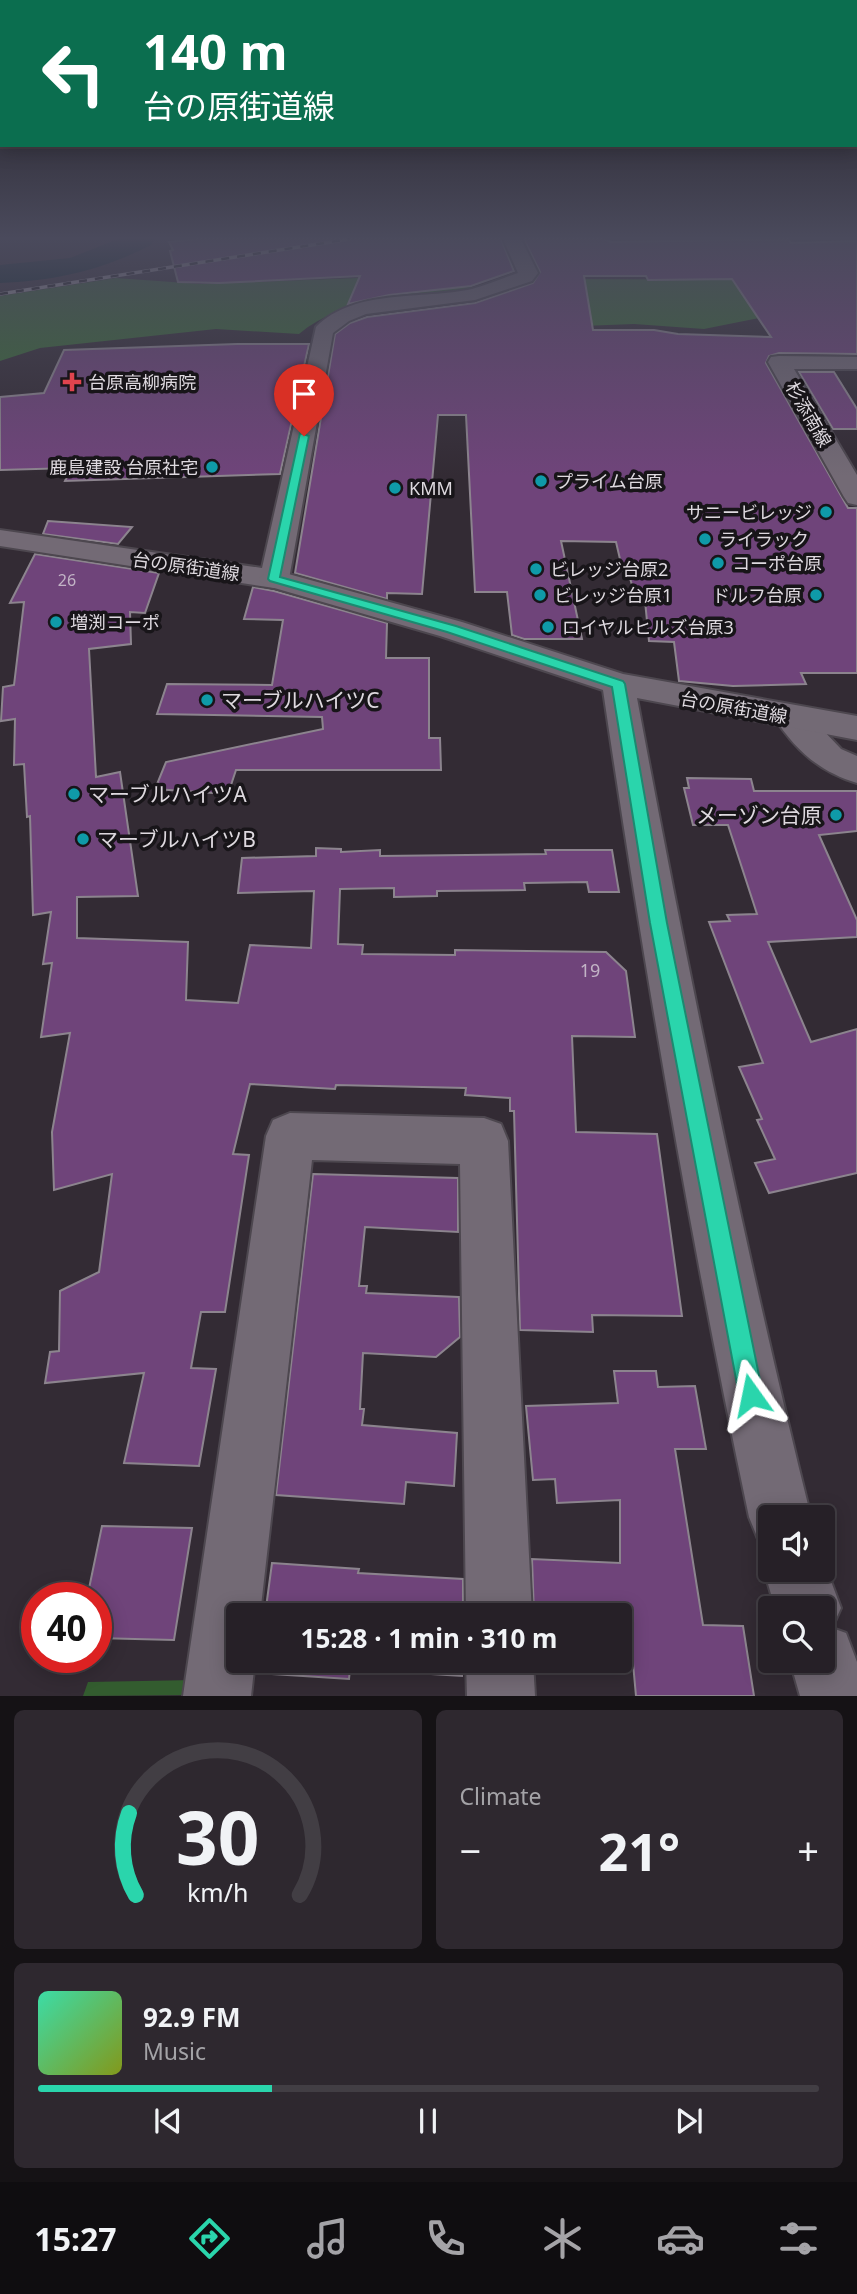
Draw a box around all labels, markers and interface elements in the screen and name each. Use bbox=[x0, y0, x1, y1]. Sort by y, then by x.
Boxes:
text: 140 m bbox=[143, 18, 288, 84]
icon: left bbox=[28, 28, 119, 119]
text: 台の原街道線 bbox=[143, 84, 335, 127]
pin bbox=[274, 364, 334, 436]
place label: 台原高柳病院 bbox=[88, 370, 196, 394]
marker: 台原高柳病院 bbox=[62, 372, 82, 392]
icon: arrive bbox=[285, 375, 323, 413]
street label: 杉添南線 bbox=[781, 377, 837, 451]
place label: 鹿島建設 台原社宅 bbox=[49, 455, 198, 479]
marker: 鹿島建設 台原社宅 bbox=[204, 459, 220, 475]
place label: プライム台原 bbox=[555, 469, 663, 493]
marker: プライム台原 bbox=[533, 473, 549, 489]
place label: KMM bbox=[409, 476, 453, 500]
marker: KMM bbox=[387, 480, 403, 496]
place label: サニービレッジ bbox=[686, 500, 812, 524]
marker: サニービレッジ bbox=[818, 504, 834, 520]
place label: ライラック bbox=[719, 527, 809, 551]
marker: ライラック bbox=[697, 531, 713, 547]
street label: 台の原街道線 bbox=[131, 547, 241, 585]
place label: コーポ台原 bbox=[732, 551, 822, 575]
marker: コーポ台原 bbox=[710, 555, 726, 571]
place label: ビレッジ台原2 bbox=[550, 557, 668, 581]
marker: ビレッジ台原2 bbox=[528, 561, 544, 577]
house number: 26 bbox=[58, 569, 76, 591]
place label: ビレッジ台原1 bbox=[554, 583, 672, 607]
place label: ドルフ台原 bbox=[712, 583, 802, 607]
marker: ビレッジ台原1 bbox=[532, 587, 548, 603]
marker: ドルフ台原 bbox=[808, 587, 824, 603]
place label: 増渕コーポ bbox=[70, 610, 160, 634]
marker: 増渕コーポ bbox=[48, 614, 64, 630]
place label: ロイヤルヒルズ台原3 bbox=[562, 615, 734, 639]
marker: ロイヤルヒルズ台原3 bbox=[540, 619, 556, 635]
place label: マーブルハイツC bbox=[221, 686, 380, 714]
street label: 台の原街道線 bbox=[679, 686, 789, 728]
marker: マーブルハイツC bbox=[199, 692, 215, 708]
place label: マーブルハイツA bbox=[88, 780, 247, 808]
marker: マーブルハイツA bbox=[66, 786, 82, 802]
place label: メーゾン台原 bbox=[696, 801, 822, 829]
marker: メーゾン台原 bbox=[828, 807, 844, 823]
place label: マーブルハイツB bbox=[97, 825, 256, 853]
marker: マーブルハイツB bbox=[75, 831, 91, 847]
house number: 19 bbox=[580, 958, 600, 982]
position arrow bbox=[714, 1358, 788, 1432]
map controls bbox=[758, 1505, 835, 1673]
button: sound bbox=[758, 1505, 835, 1582]
speed limit sign: 40 bbox=[21, 1582, 112, 1673]
button: search bbox=[758, 1596, 835, 1673]
text: 15:28 · 1 min · 310 m bbox=[301, 1620, 557, 1656]
text: Climate bbox=[460, 1780, 542, 1812]
text: 30 bbox=[176, 1788, 259, 1887]
text: 21° bbox=[598, 1815, 680, 1886]
text: − bbox=[460, 1824, 481, 1876]
text: + bbox=[797, 1824, 819, 1876]
text: km/h bbox=[187, 1875, 249, 1909]
text: 92.9 FM bbox=[143, 1999, 240, 2035]
text: Music bbox=[143, 2035, 206, 2067]
icon: previous bbox=[149, 2102, 187, 2140]
icon: pause bbox=[409, 2102, 447, 2140]
icon: next bbox=[670, 2102, 708, 2140]
icon: directions bbox=[185, 2214, 234, 2263]
icon: music bbox=[303, 2214, 352, 2263]
icon: phone bbox=[421, 2214, 470, 2263]
icon: climate bbox=[538, 2214, 587, 2263]
icon: car bbox=[656, 2214, 705, 2263]
icon: filters bbox=[774, 2214, 823, 2263]
text: 15:27 bbox=[34, 2217, 117, 2260]

